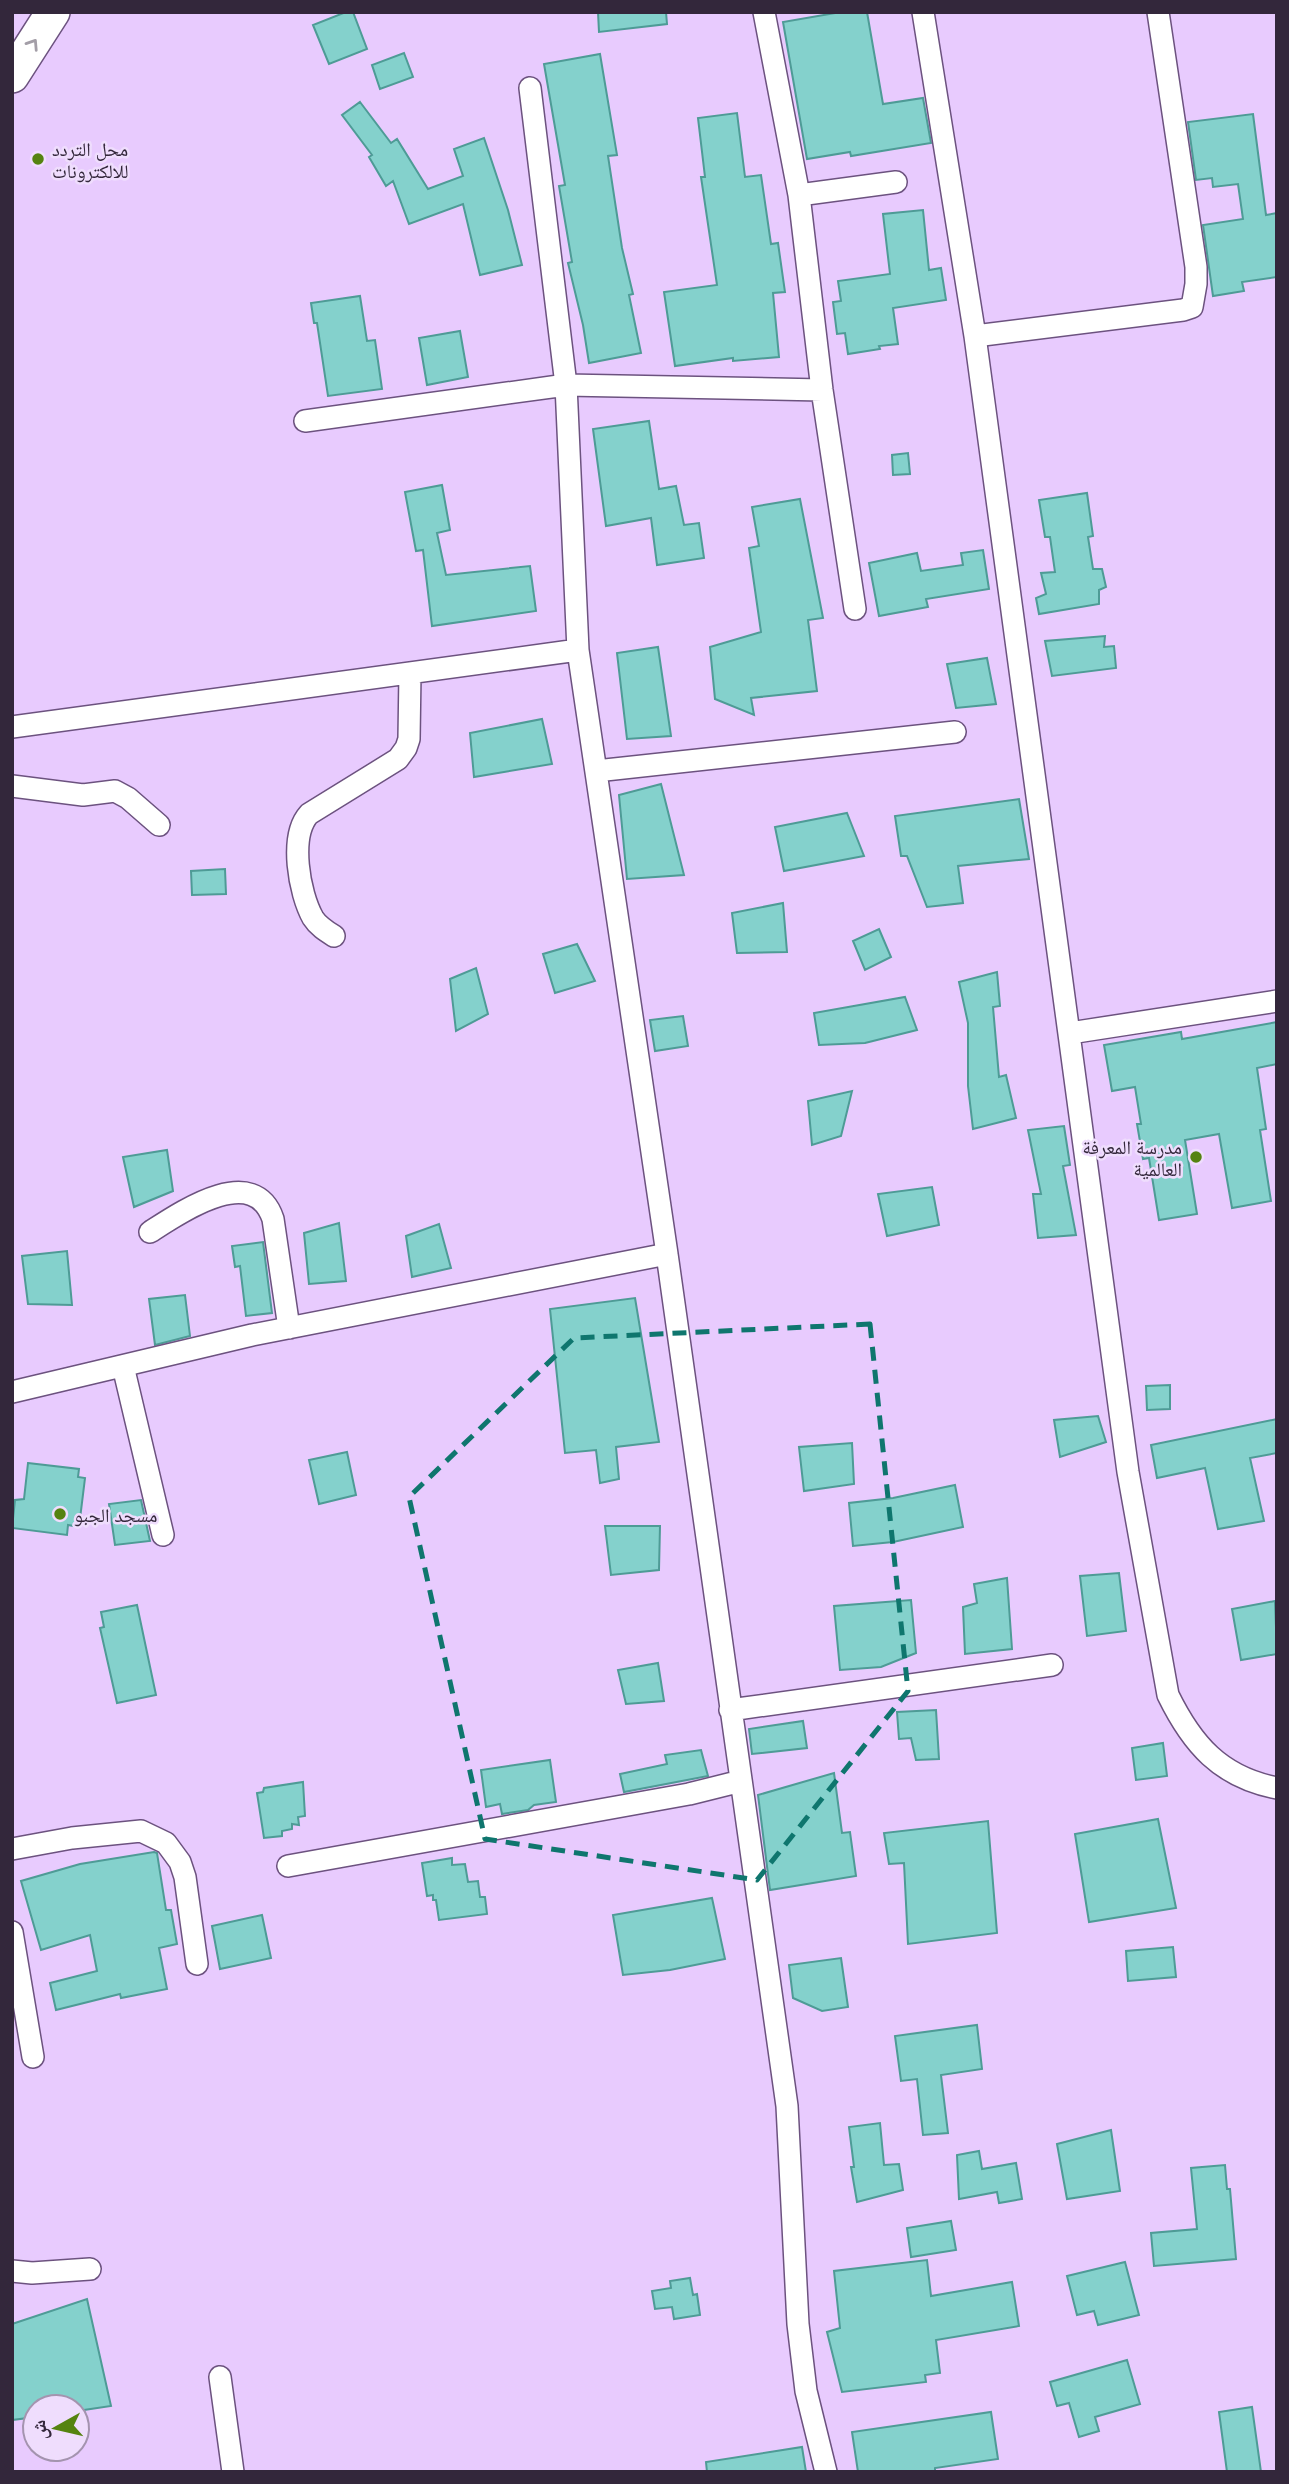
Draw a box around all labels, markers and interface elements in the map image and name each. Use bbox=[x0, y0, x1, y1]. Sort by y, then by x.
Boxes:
one-way arrow bbox=[24, 39, 37, 52]
place label: محل التردد للالكترونات bbox=[52, 137, 128, 183]
marker: محل التردد للالكترونات bbox=[30, 151, 46, 167]
place label: مدرسة المعرفة العالمية bbox=[1083, 1135, 1182, 1180]
marker: مدرسة المعرفة العالمية bbox=[1188, 1149, 1204, 1165]
place label: مسجد الجبو bbox=[74, 1503, 157, 1527]
marker: مسجد الجبو bbox=[52, 1506, 68, 1522]
north arrow bbox=[21, 2393, 91, 2463]
text: ش bbox=[26, 2419, 52, 2442]

